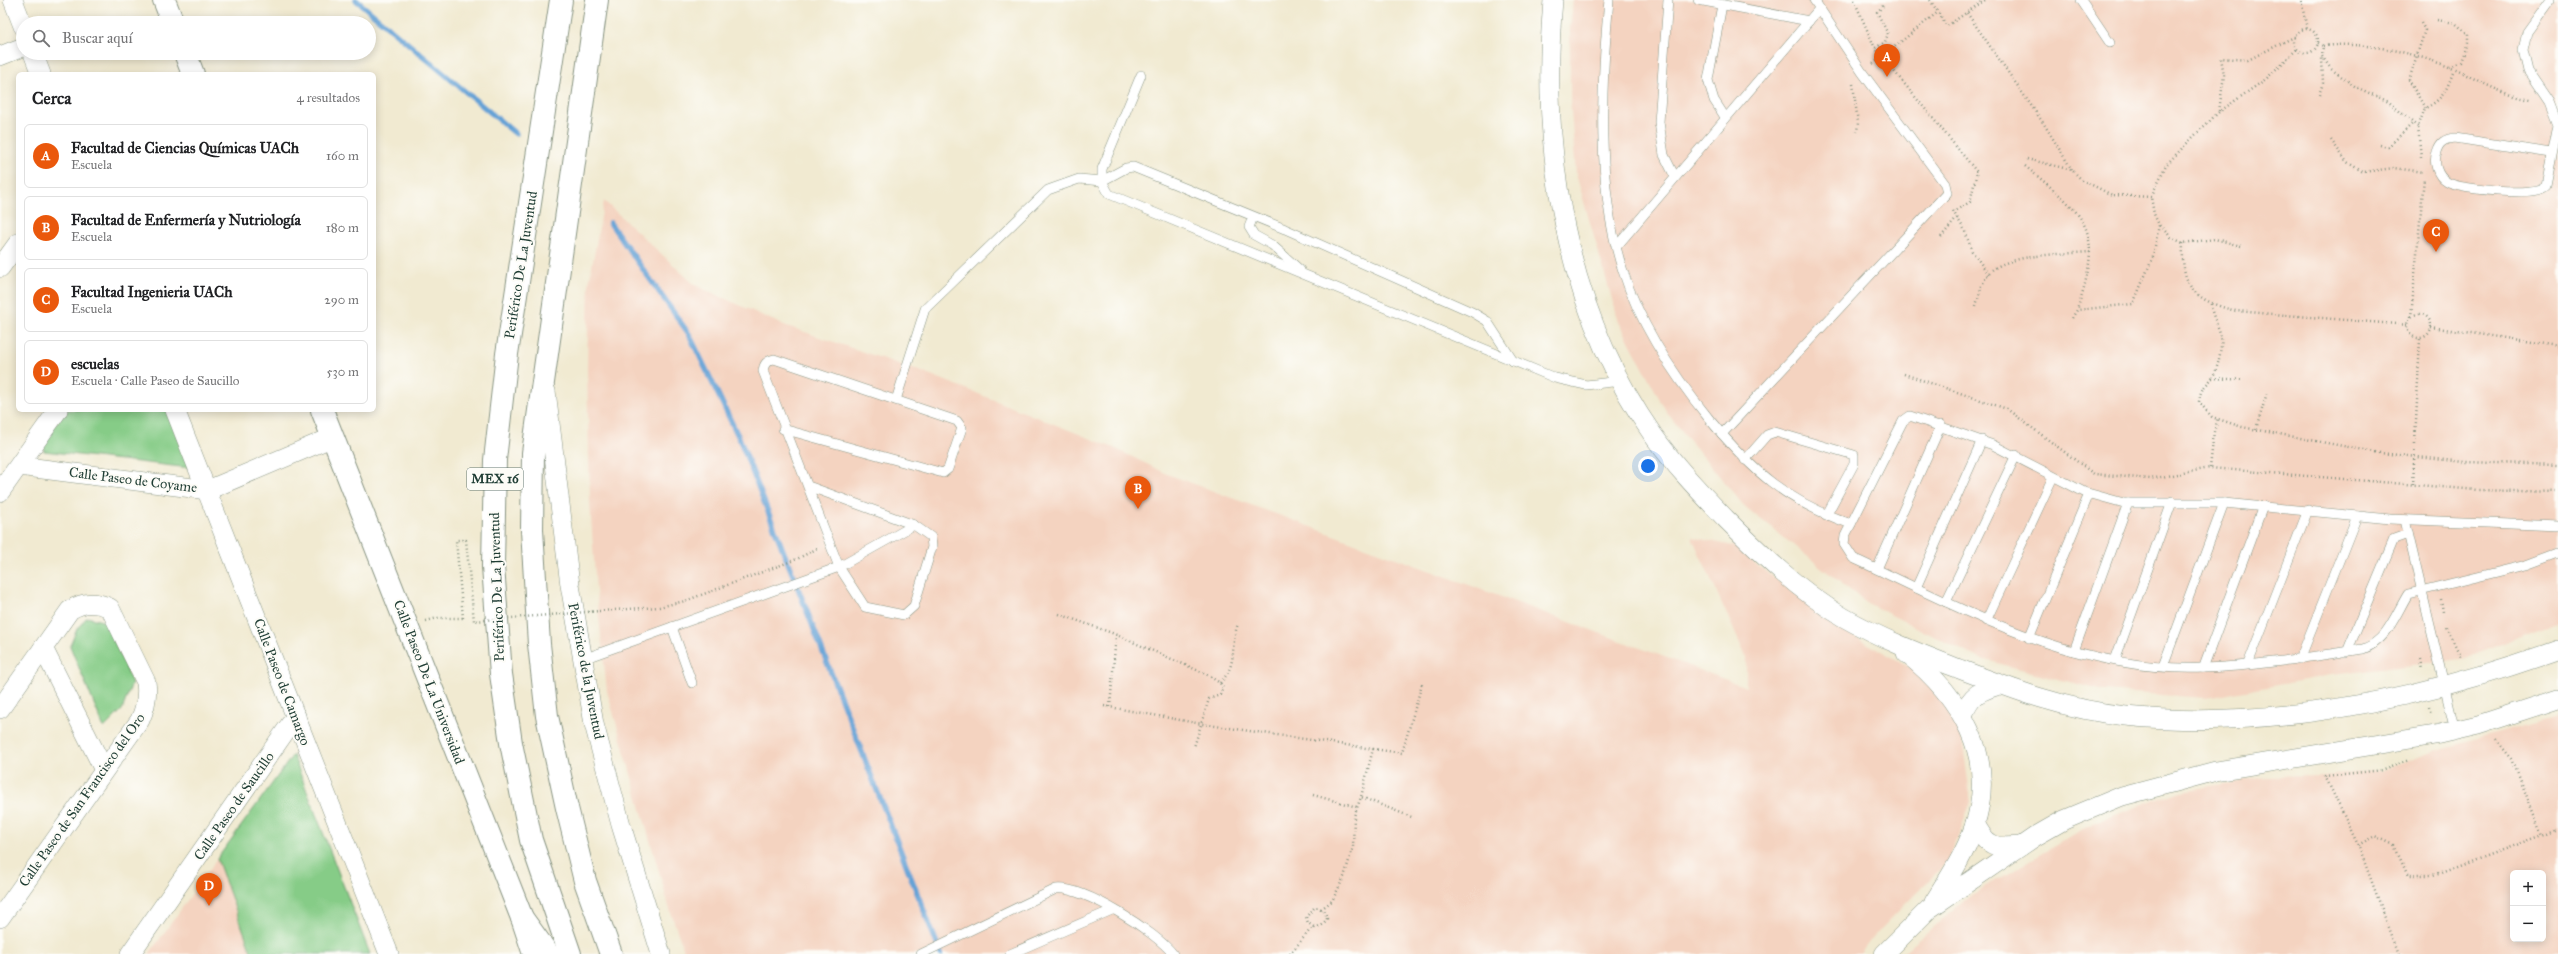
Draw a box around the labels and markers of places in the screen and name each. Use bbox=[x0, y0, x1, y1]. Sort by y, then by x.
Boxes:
pin: A bbox=[1874, 44, 1900, 77]
pin: C bbox=[2423, 219, 2449, 252]
pin: B bbox=[1125, 476, 1151, 509]
pin: D bbox=[196, 873, 222, 906]

